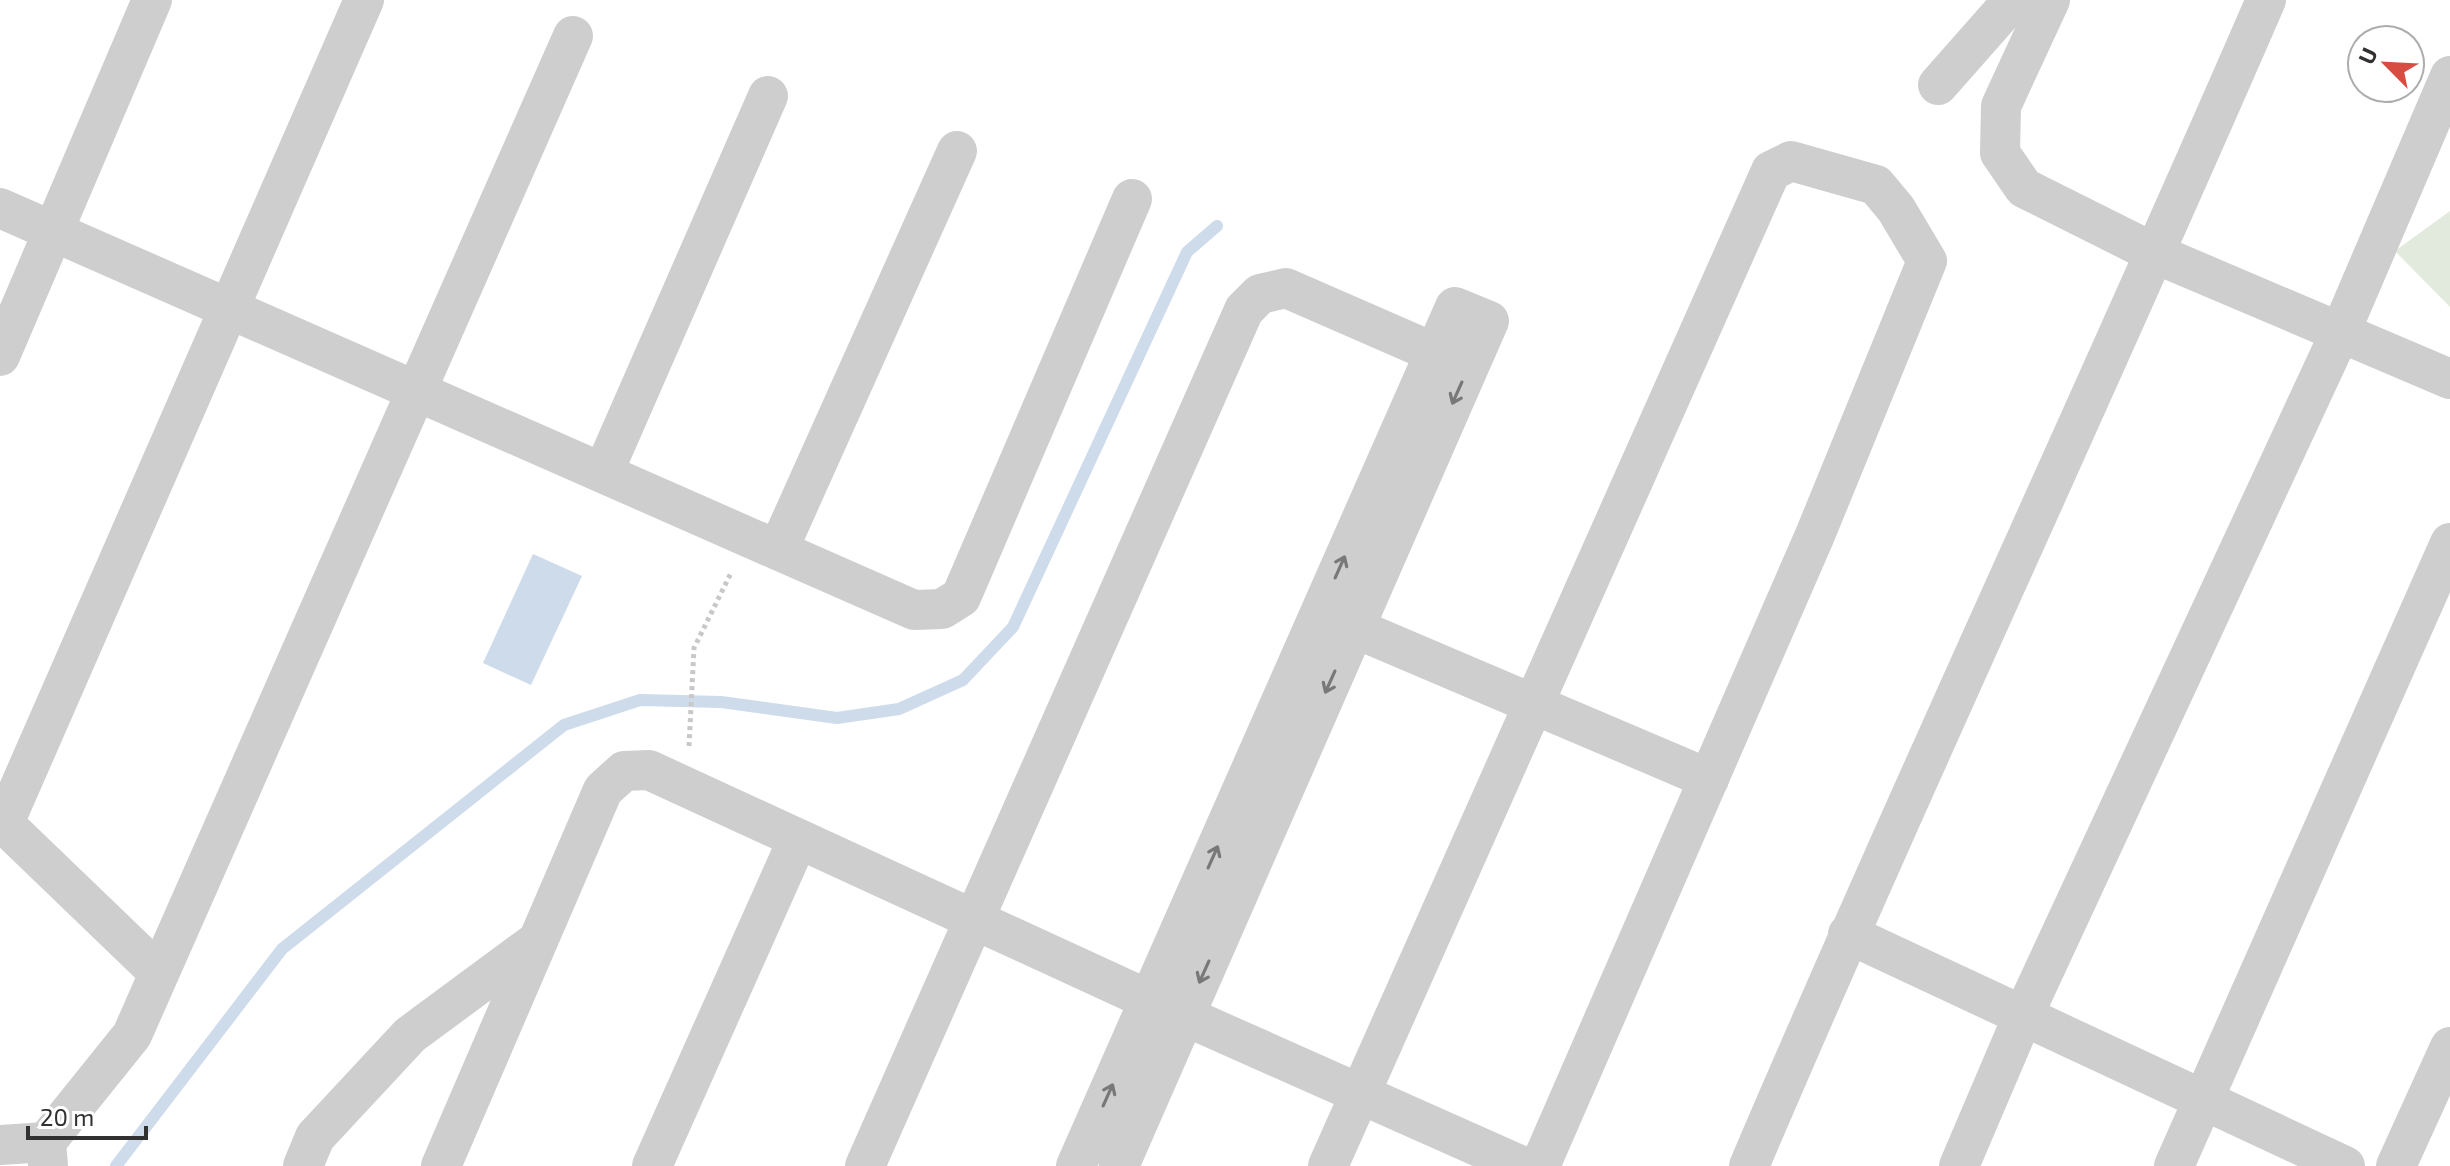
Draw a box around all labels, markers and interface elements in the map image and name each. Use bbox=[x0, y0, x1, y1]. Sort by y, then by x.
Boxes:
north arrow bbox=[2346, 24, 2426, 104]
text: U bbox=[2352, 43, 2382, 68]
one-way arrow bbox=[1449, 380, 1464, 405]
one-way arrow bbox=[1333, 556, 1348, 580]
one-way arrow bbox=[1322, 669, 1337, 694]
one-way arrow bbox=[1206, 845, 1221, 869]
one-way arrow bbox=[1195, 959, 1210, 983]
one-way arrow bbox=[1101, 1083, 1116, 1107]
scale bar bbox=[28, 1090, 146, 1140]
text: 20 m bbox=[40, 1102, 94, 1131]

